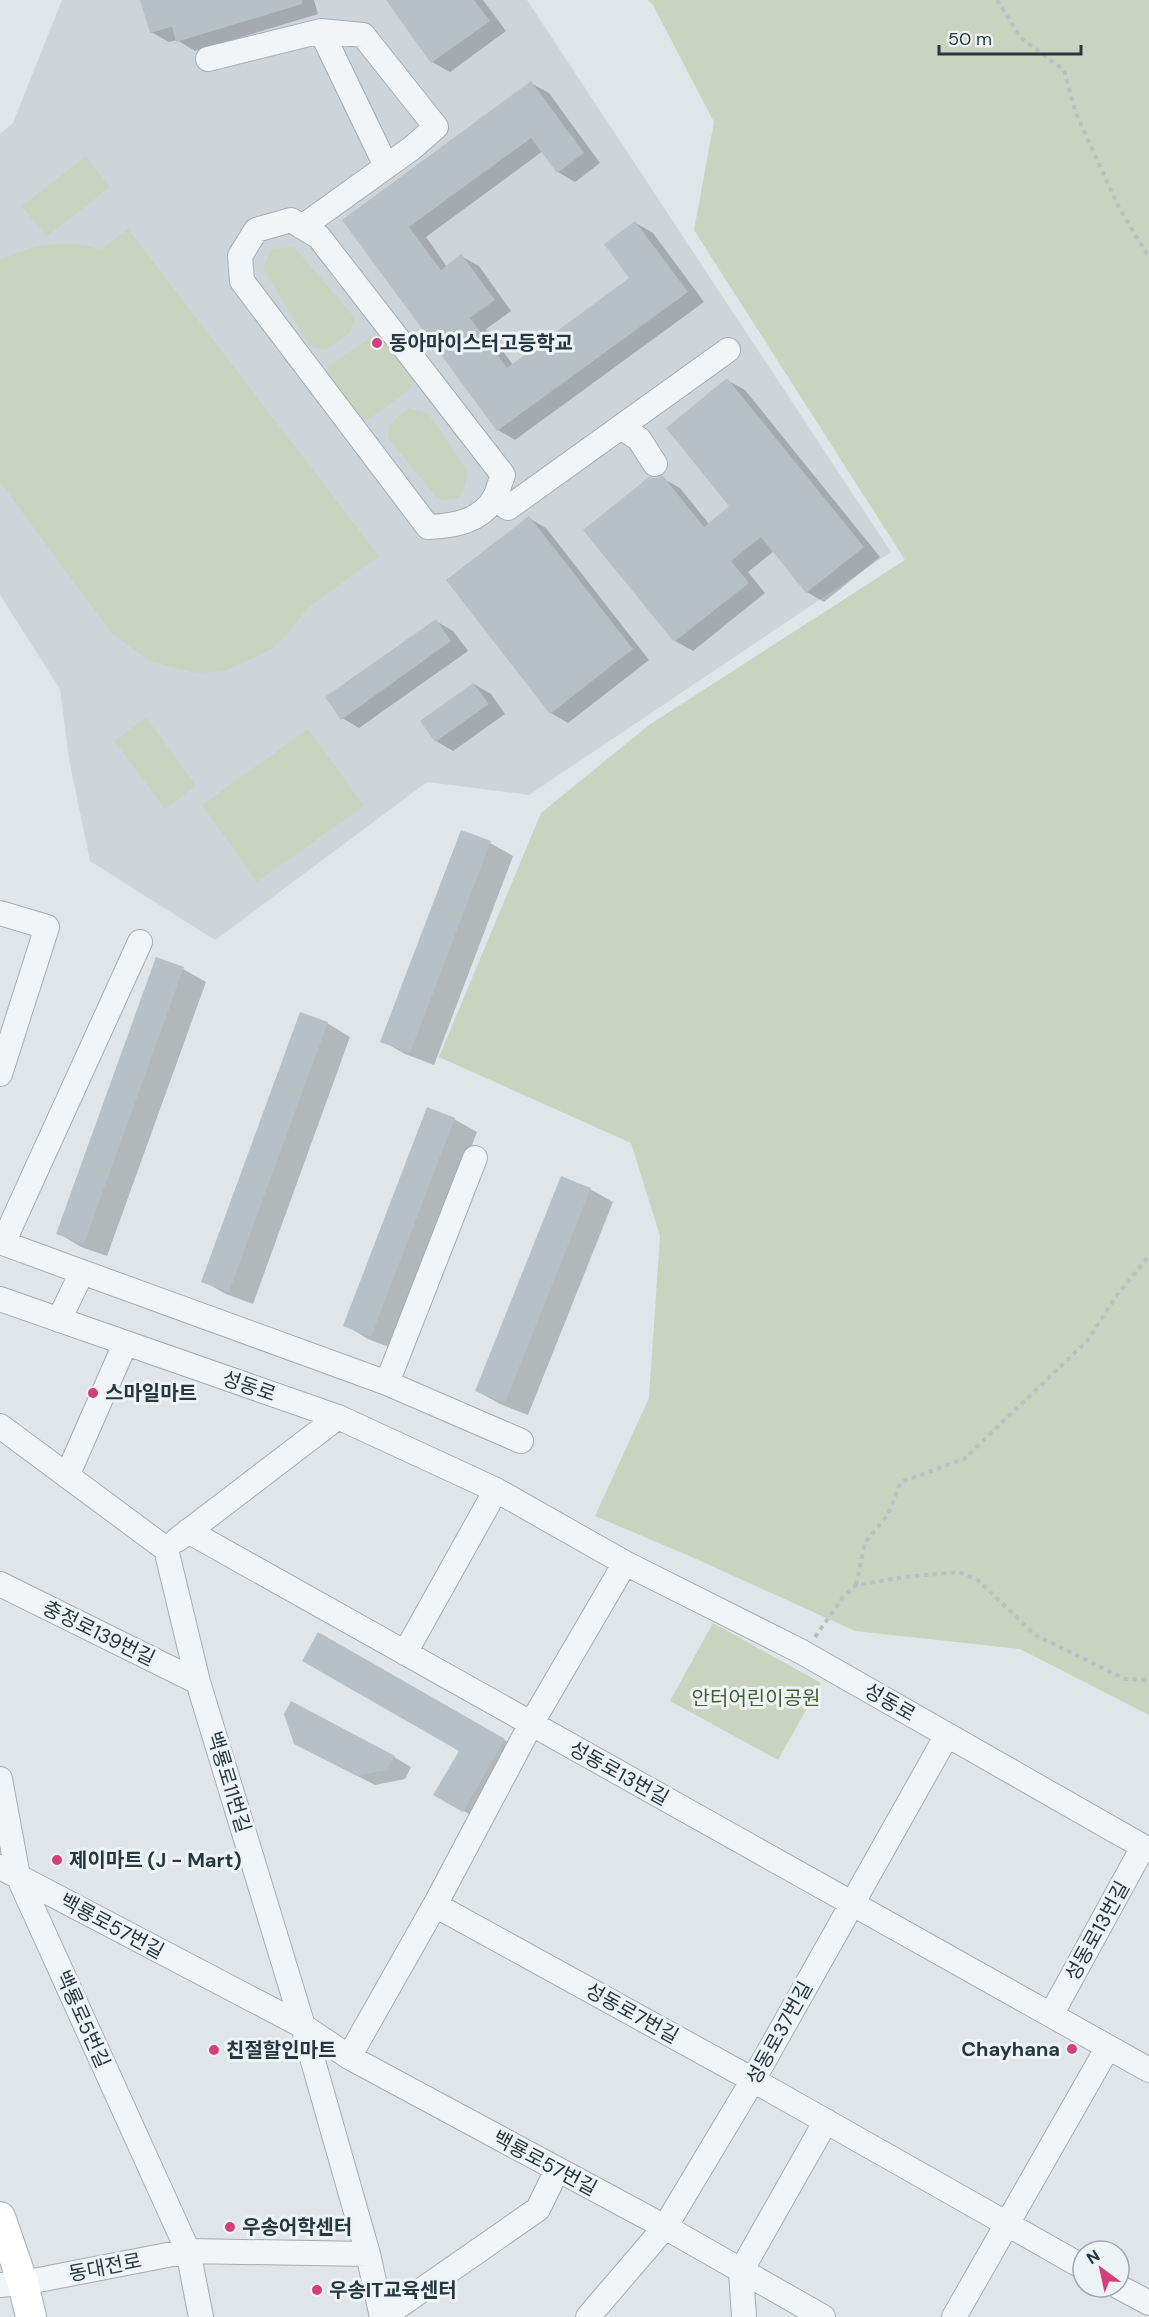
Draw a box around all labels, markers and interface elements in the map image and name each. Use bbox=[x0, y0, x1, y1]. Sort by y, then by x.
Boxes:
scale bar bbox=[939, 18, 1082, 56]
text: 50 m bbox=[948, 27, 992, 51]
place label: 동아마이스터고등학교 bbox=[389, 330, 573, 356]
marker: 동아마이스터고등학교 bbox=[370, 336, 384, 350]
street label: 성동로 bbox=[219, 1365, 279, 1407]
place label: 스마일마트 bbox=[105, 1380, 197, 1406]
marker: 스마일마트 bbox=[86, 1386, 100, 1400]
street label: 충정로139번길 bbox=[38, 1595, 160, 1671]
street label: 성동로 bbox=[860, 1677, 920, 1727]
park label: 안터어린이공원 bbox=[692, 1685, 820, 1711]
street label: 백룡로11번길 bbox=[201, 1728, 257, 1836]
street label: 성동로13번길 bbox=[565, 1735, 673, 1811]
place label: 제이마트 (J - Mart) bbox=[69, 1847, 242, 1873]
marker: 제이마트 (J - Mart) bbox=[50, 1853, 64, 1867]
street label: 성동로13번길 bbox=[1059, 1877, 1135, 1985]
street label: 백룡로57번길 bbox=[55, 1888, 169, 1964]
street label: 백룡로5번길 bbox=[50, 1966, 116, 2072]
street label: 성동로7번길 bbox=[581, 1977, 683, 2049]
street label: 성동로37번길 bbox=[740, 1977, 818, 2089]
place label: Chayhana bbox=[961, 2036, 1060, 2062]
place label: 친절할인마트 bbox=[226, 2037, 336, 2063]
marker: Chayhana bbox=[1065, 2042, 1079, 2056]
marker: 친절할인마트 bbox=[207, 2043, 221, 2057]
street label: 백룡로57번길 bbox=[488, 2125, 602, 2201]
place label: 우송어학센터 bbox=[242, 2214, 352, 2240]
marker: 우송어학센터 bbox=[223, 2220, 237, 2234]
north arrow bbox=[1071, 2239, 1131, 2299]
text: N bbox=[1082, 2245, 1104, 2269]
street label: 동대전로 bbox=[66, 2247, 144, 2287]
place label: 우송IT교육센터 bbox=[329, 2277, 457, 2303]
marker: 우송IT교육센터 bbox=[310, 2283, 324, 2297]

